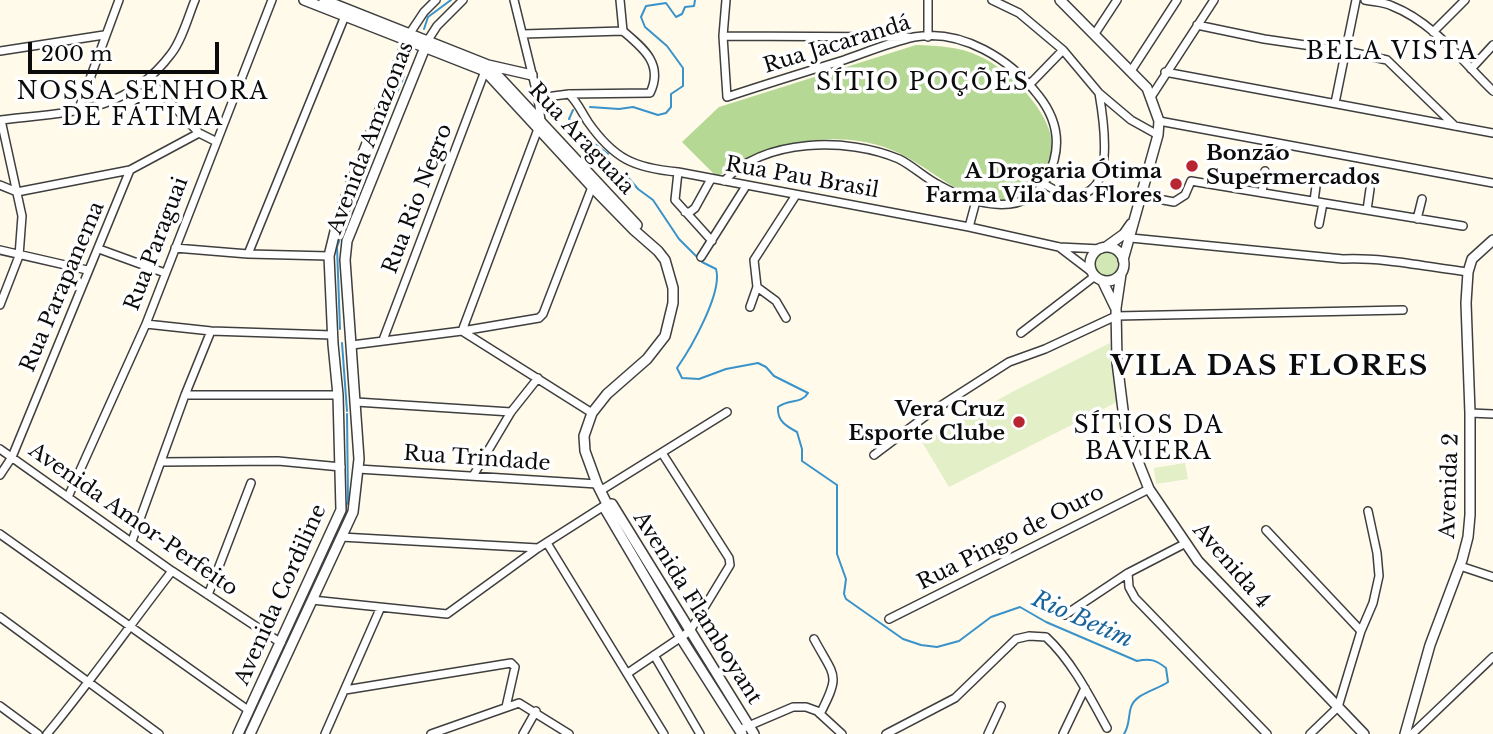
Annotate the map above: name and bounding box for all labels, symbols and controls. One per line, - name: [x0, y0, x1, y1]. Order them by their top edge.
- street label: Rua Jacarandá: [760, 11, 914, 79]
- scale bar: [32, 28, 222, 72]
- street label: Avenida Amazonas: [323, 38, 419, 238]
- district label: BELA VISTA: [1307, 39, 1477, 67]
- text: 200 m: [41, 41, 112, 67]
- district label: SÍTIO POÇÕES: [818, 70, 1028, 98]
- street label: Rua Araguaia: [523, 78, 639, 200]
- district label: NOSSA SENHORA DE FÁTIMA: [18, 79, 268, 133]
- street label: Rua Rio Negro: [378, 121, 458, 277]
- place label: Bonzão Supermercados: [1206, 141, 1380, 191]
- street label: Rua Pau Brasil: [723, 152, 881, 204]
- marker: Bonzão Supermercados: [1184, 158, 1200, 174]
- place label: A Drogaria Ótima Farma Vila das Flores: [925, 159, 1162, 209]
- street label: Rua Paraguai: [120, 174, 194, 314]
- marker: A Drogaria Ótima Farma Vila das Flores: [1168, 176, 1184, 192]
- street label: Rua Parapanema: [16, 198, 110, 376]
- district label: VILA DAS FLORES: [1113, 350, 1427, 384]
- place label: Vera Cruz Esporte Clube: [848, 397, 1005, 447]
- district label: SÍTIOS DA BAVIERA: [1075, 413, 1223, 467]
- marker: Vera Cruz Esporte Clube: [1011, 414, 1027, 430]
- street label: Avenida 2: [1436, 433, 1464, 539]
- street label: Avenida Amor-Perfeito: [24, 438, 242, 602]
- street label: Rua Trindade: [403, 441, 551, 477]
- street label: Rua Pingo de Ouro: [913, 480, 1109, 596]
- street label: Avenida Cordiline: [230, 501, 332, 689]
- street label: Avenida Flamboyant: [627, 507, 767, 709]
- street label: Avenida 4: [1187, 518, 1275, 614]
- water label: Rio Betim: [1027, 586, 1137, 654]

